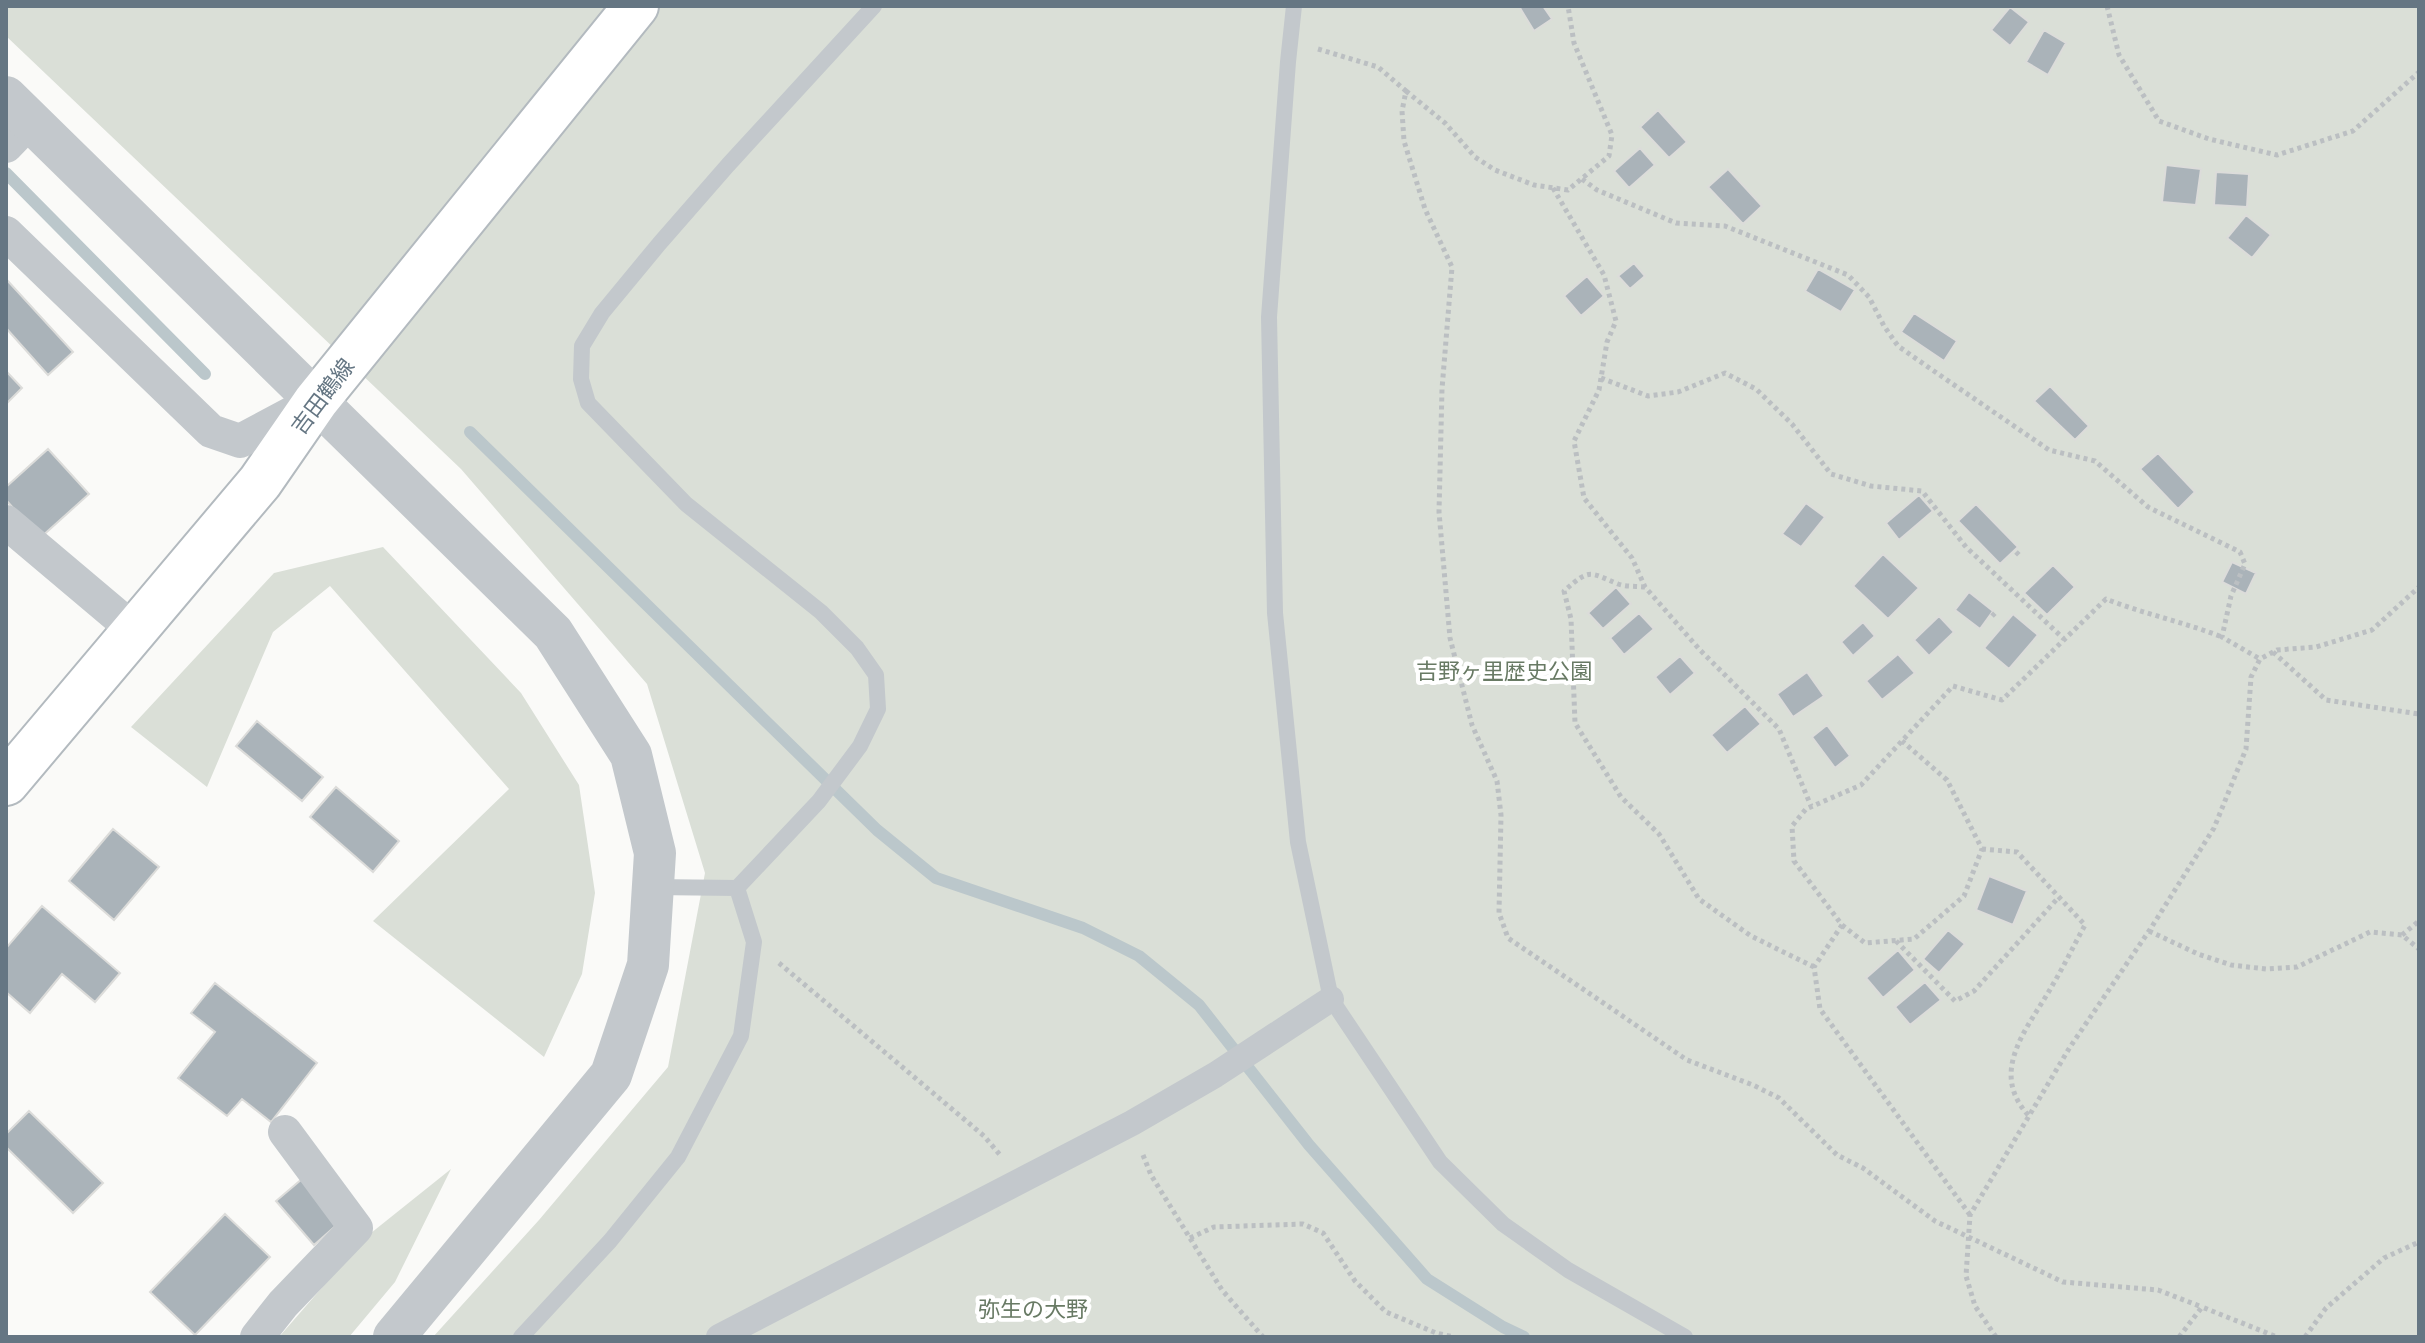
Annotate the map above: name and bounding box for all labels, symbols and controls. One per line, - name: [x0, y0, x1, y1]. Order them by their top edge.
- street label: 吉田鶴線: [284, 352, 360, 440]
- park label: 吉野ヶ里歴史公園: [1416, 656, 1592, 685]
- park label: 弥生の大野: [978, 1294, 1088, 1323]

